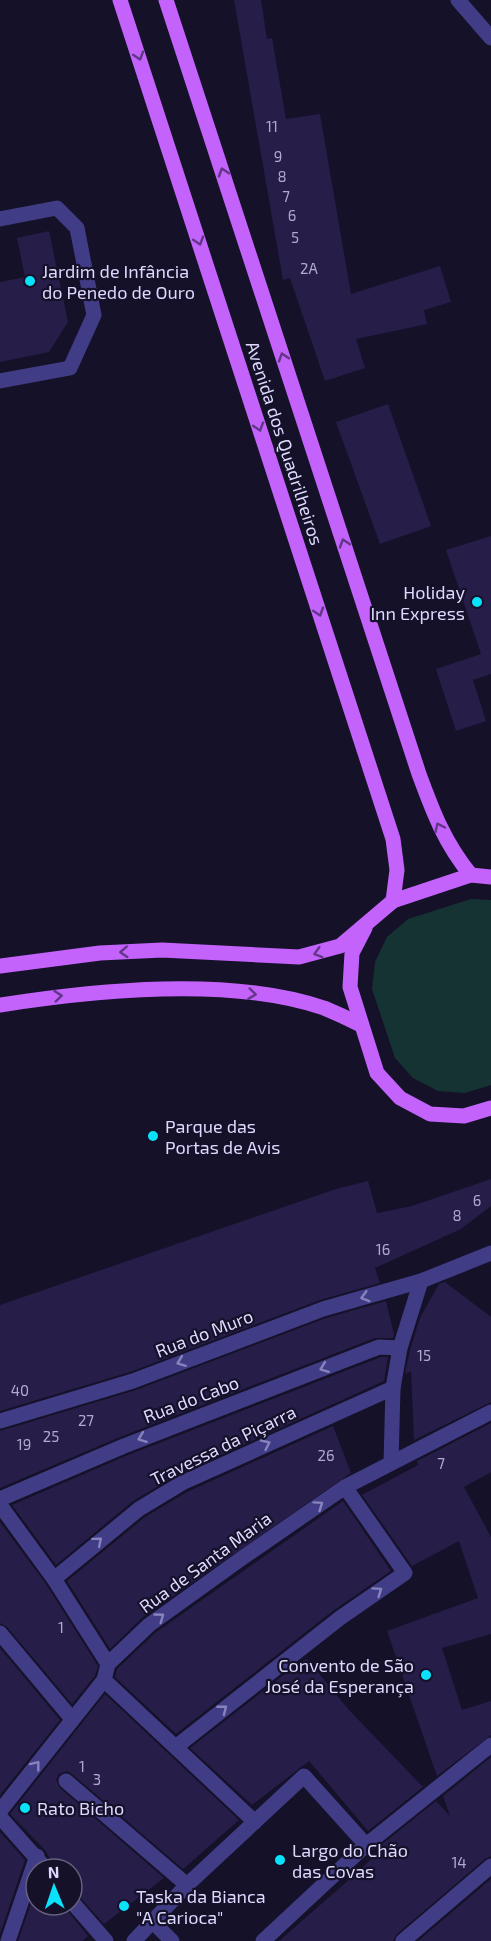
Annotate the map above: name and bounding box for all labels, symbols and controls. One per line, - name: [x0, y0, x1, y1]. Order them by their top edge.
- one-way arrow: [131, 50, 144, 61]
- house number: 11: [266, 117, 278, 135]
- house number: 9: [274, 147, 282, 165]
- one-way arrow: [217, 167, 230, 178]
- house number: 8: [277, 167, 287, 185]
- house number: 7: [282, 187, 290, 205]
- house number: 6: [288, 206, 296, 224]
- house number: 5: [291, 228, 299, 246]
- one-way arrow: [192, 235, 204, 246]
- house number: 2A: [300, 259, 319, 277]
- place label: Jardim de Infância do Penedo de Ouro: [42, 260, 195, 303]
- marker: Jardim de Infância do Penedo de Ouro: [23, 274, 37, 288]
- street label: Avenida dos Quadrilheiros: [242, 338, 328, 548]
- one-way arrow: [278, 352, 291, 363]
- one-way arrow: [252, 421, 264, 431]
- one-way arrow: [339, 538, 351, 549]
- place label: Holiday Inn Express: [370, 581, 465, 624]
- marker: Holiday Inn Express: [470, 595, 484, 609]
- one-way arrow: [312, 606, 325, 617]
- one-way arrow: [434, 823, 446, 834]
- one-way arrow: [313, 945, 323, 958]
- one-way arrow: [120, 946, 129, 959]
- one-way arrow: [248, 988, 257, 1000]
- one-way arrow: [53, 990, 62, 1003]
- place label: Parque das Portas de Avis: [165, 1115, 280, 1158]
- marker: Parque das Portas de Avis: [146, 1129, 160, 1143]
- house number: 6: [473, 1191, 481, 1209]
- house number: 8: [452, 1206, 462, 1224]
- house number: 16: [376, 1240, 390, 1258]
- one-way arrow: [360, 1290, 371, 1302]
- street label: Rua do Muro: [152, 1304, 256, 1362]
- house number: 15: [417, 1346, 431, 1364]
- one-way arrow: [177, 1355, 187, 1368]
- one-way arrow: [319, 1361, 330, 1373]
- street label: Rua do Cabo: [140, 1371, 242, 1427]
- house number: 40: [11, 1381, 29, 1399]
- street label: Travessa da Piçarra: [147, 1400, 300, 1491]
- house number: 27: [78, 1411, 94, 1429]
- house number: 25: [43, 1427, 59, 1445]
- one-way arrow: [137, 1431, 148, 1444]
- house number: 19: [17, 1435, 31, 1453]
- one-way arrow: [260, 1440, 271, 1452]
- house number: 26: [317, 1446, 335, 1464]
- house number: 7: [437, 1454, 445, 1472]
- one-way arrow: [312, 1501, 323, 1512]
- street label: Rua de Santa Maria: [135, 1507, 275, 1617]
- one-way arrow: [91, 1537, 102, 1548]
- one-way arrow: [372, 1587, 382, 1599]
- one-way arrow: [153, 1614, 164, 1625]
- house number: 1: [58, 1618, 64, 1636]
- place label: Convento de São José da Esperança: [265, 1654, 414, 1698]
- marker: Convento de São José da Esperança: [419, 1668, 433, 1682]
- one-way arrow: [216, 1706, 227, 1717]
- house number: 1: [79, 1757, 85, 1775]
- one-way arrow: [29, 1760, 40, 1771]
- house number: 3: [93, 1770, 101, 1788]
- place label: Rato Bicho: [37, 1797, 124, 1819]
- marker: Rato Bicho: [18, 1801, 32, 1815]
- place label: Largo do Chão das Covas: [292, 1839, 408, 1882]
- marker: Largo do Chão das Covas: [273, 1853, 287, 1867]
- house number: 14: [451, 1853, 467, 1871]
- north arrow: [24, 1857, 84, 1917]
- text: N: [47, 1862, 60, 1881]
- place label: Taska da Bianca "A Carioca": [136, 1885, 266, 1928]
- marker: Taska da Bianca "A Carioca": [117, 1899, 131, 1913]

